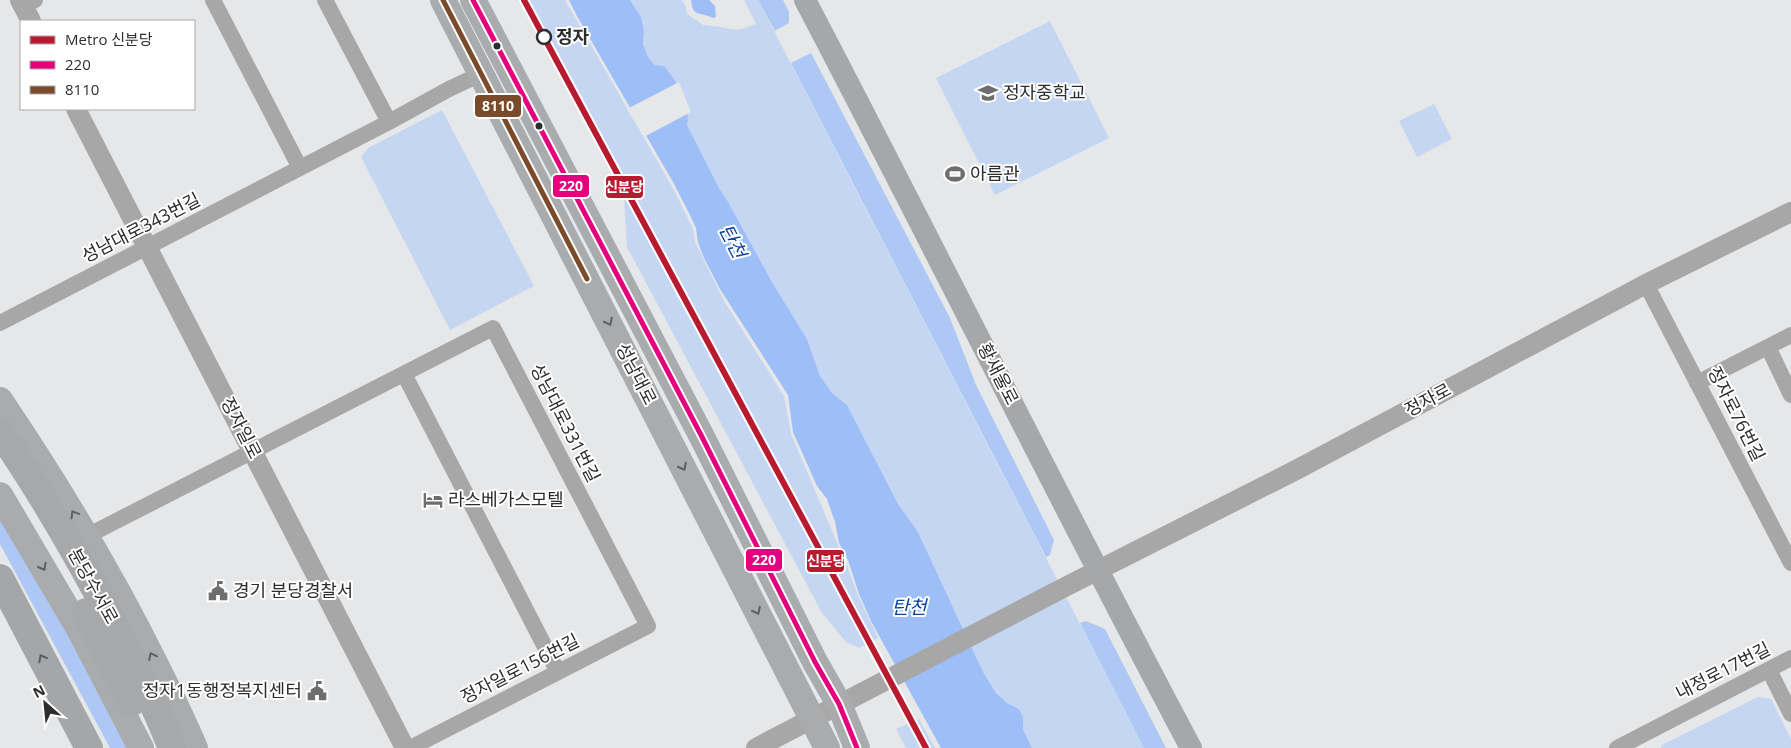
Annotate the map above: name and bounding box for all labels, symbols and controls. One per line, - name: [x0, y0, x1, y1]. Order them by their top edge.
- legend: [20, 20, 195, 110]
- place label: 정자: [556, 24, 590, 48]
- text: Metro 신분당: [65, 29, 153, 49]
- marker: 정자: [536, 29, 552, 45]
- unlabelled marker: [492, 41, 502, 51]
- text: 220: [65, 54, 91, 74]
- text: 8110: [65, 79, 99, 99]
- place label: 정자중학교: [1003, 80, 1086, 104]
- school or university icon: 정자중학교: [977, 82, 999, 104]
- line badge: 8110: [474, 94, 522, 118]
- text: 8110: [482, 96, 514, 115]
- unlabelled marker: [534, 121, 544, 131]
- place label: 아름관: [970, 161, 1020, 185]
- sports icon: 아름관: [944, 163, 966, 185]
- line badge: 220: [552, 174, 590, 198]
- line badge: 신분당: [605, 175, 644, 199]
- text: 220: [559, 176, 583, 195]
- text: 신분당: [605, 177, 643, 196]
- street label: 성남대로343번길: [77, 187, 204, 267]
- water label: 탄천: [713, 220, 753, 264]
- one-way arrow: [603, 317, 613, 326]
- street label: 성남대로: [611, 339, 663, 409]
- street label: 황새울로: [973, 339, 1025, 409]
- street label: 성남대로331번길: [526, 359, 606, 486]
- street label: 정자로76번길: [1703, 362, 1771, 465]
- street label: 정자로: [1400, 377, 1455, 421]
- street label: 정자일로: [216, 393, 268, 463]
- one-way arrow: [677, 461, 687, 470]
- place label: 라스베가스모텔: [448, 487, 564, 511]
- hotel icon: 라스베가스모텔: [422, 489, 444, 511]
- one-way arrow: [70, 510, 80, 519]
- street label: 분당수서로: [63, 543, 124, 628]
- line badge: 220: [745, 548, 783, 572]
- line badge: 신분당: [806, 549, 845, 573]
- text: 220: [752, 550, 776, 569]
- text: 신분당: [807, 551, 845, 570]
- one-way arrow: [36, 562, 46, 571]
- place label: 경기 분당경찰서: [233, 578, 354, 602]
- public building icon: 경기 분당경찰서: [207, 580, 229, 602]
- water label: 탄천: [892, 594, 928, 620]
- one-way arrow: [751, 606, 761, 615]
- street label: 정자일로156번길: [456, 628, 583, 708]
- street label: 내정로17번길: [1671, 636, 1774, 704]
- one-way arrow: [148, 653, 158, 662]
- one-way arrow: [38, 655, 48, 664]
- north arrow: [20, 678, 70, 728]
- place label: 정자1동행정복지센터: [143, 678, 302, 702]
- text: N: [29, 680, 48, 702]
- public building icon: 정자1동행정복지센터: [306, 680, 328, 702]

